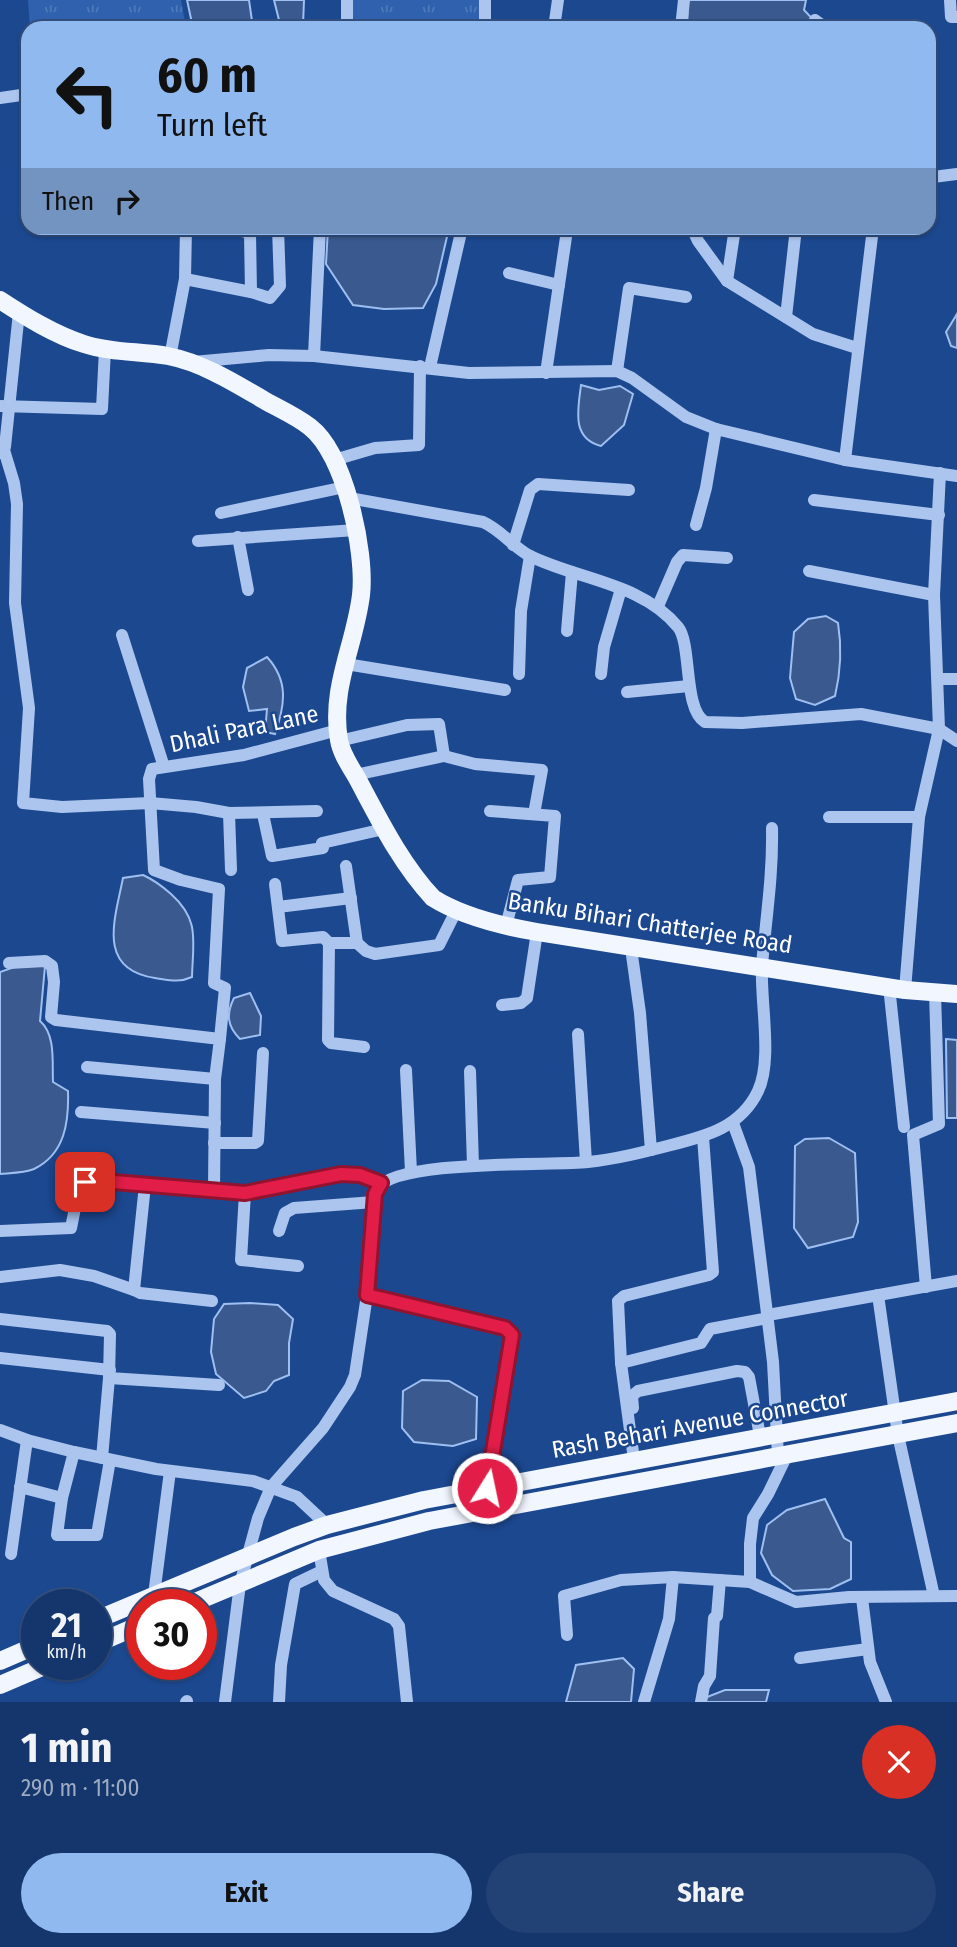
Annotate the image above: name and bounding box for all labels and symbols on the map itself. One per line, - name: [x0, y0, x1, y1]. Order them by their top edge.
- street label: Dhali Para Lane: [167, 700, 321, 758]
- street label: Banku Bihari Chatterjee Road: [506, 887, 794, 959]
- pin: [55, 1152, 115, 1212]
- street label: Rash Behari Avenue Connector: [550, 1384, 851, 1464]
- position arrow: [450, 1451, 524, 1525]
- speed limit sign: 30: [126, 1589, 217, 1680]

